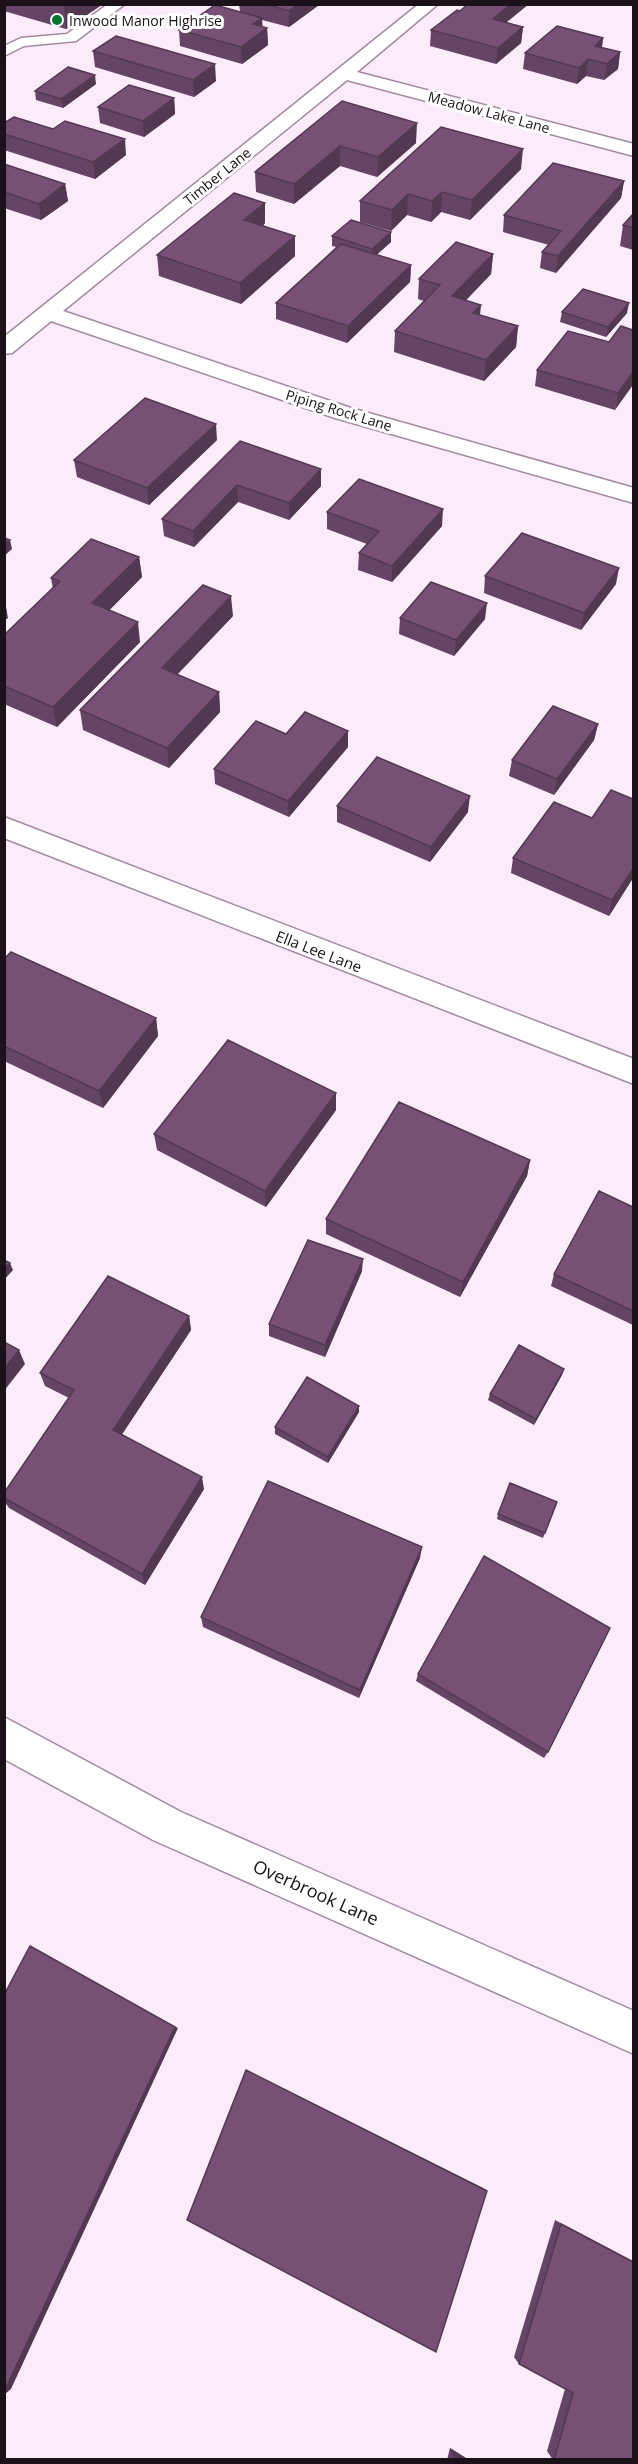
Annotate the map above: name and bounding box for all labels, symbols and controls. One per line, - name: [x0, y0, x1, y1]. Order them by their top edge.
- place label: Inwood Manor Highrise: [69, 11, 222, 30]
- marker: Inwood Manor Highrise: [50, 13, 64, 27]
- street label: Meadow Lake Lane: [426, 87, 552, 137]
- street label: Timber Lane: [179, 143, 255, 209]
- street label: Piping Rock Lane: [284, 385, 395, 435]
- street label: Ella Lee Lane: [273, 925, 365, 977]
- street label: Overbrook Lane: [249, 1854, 383, 1930]

